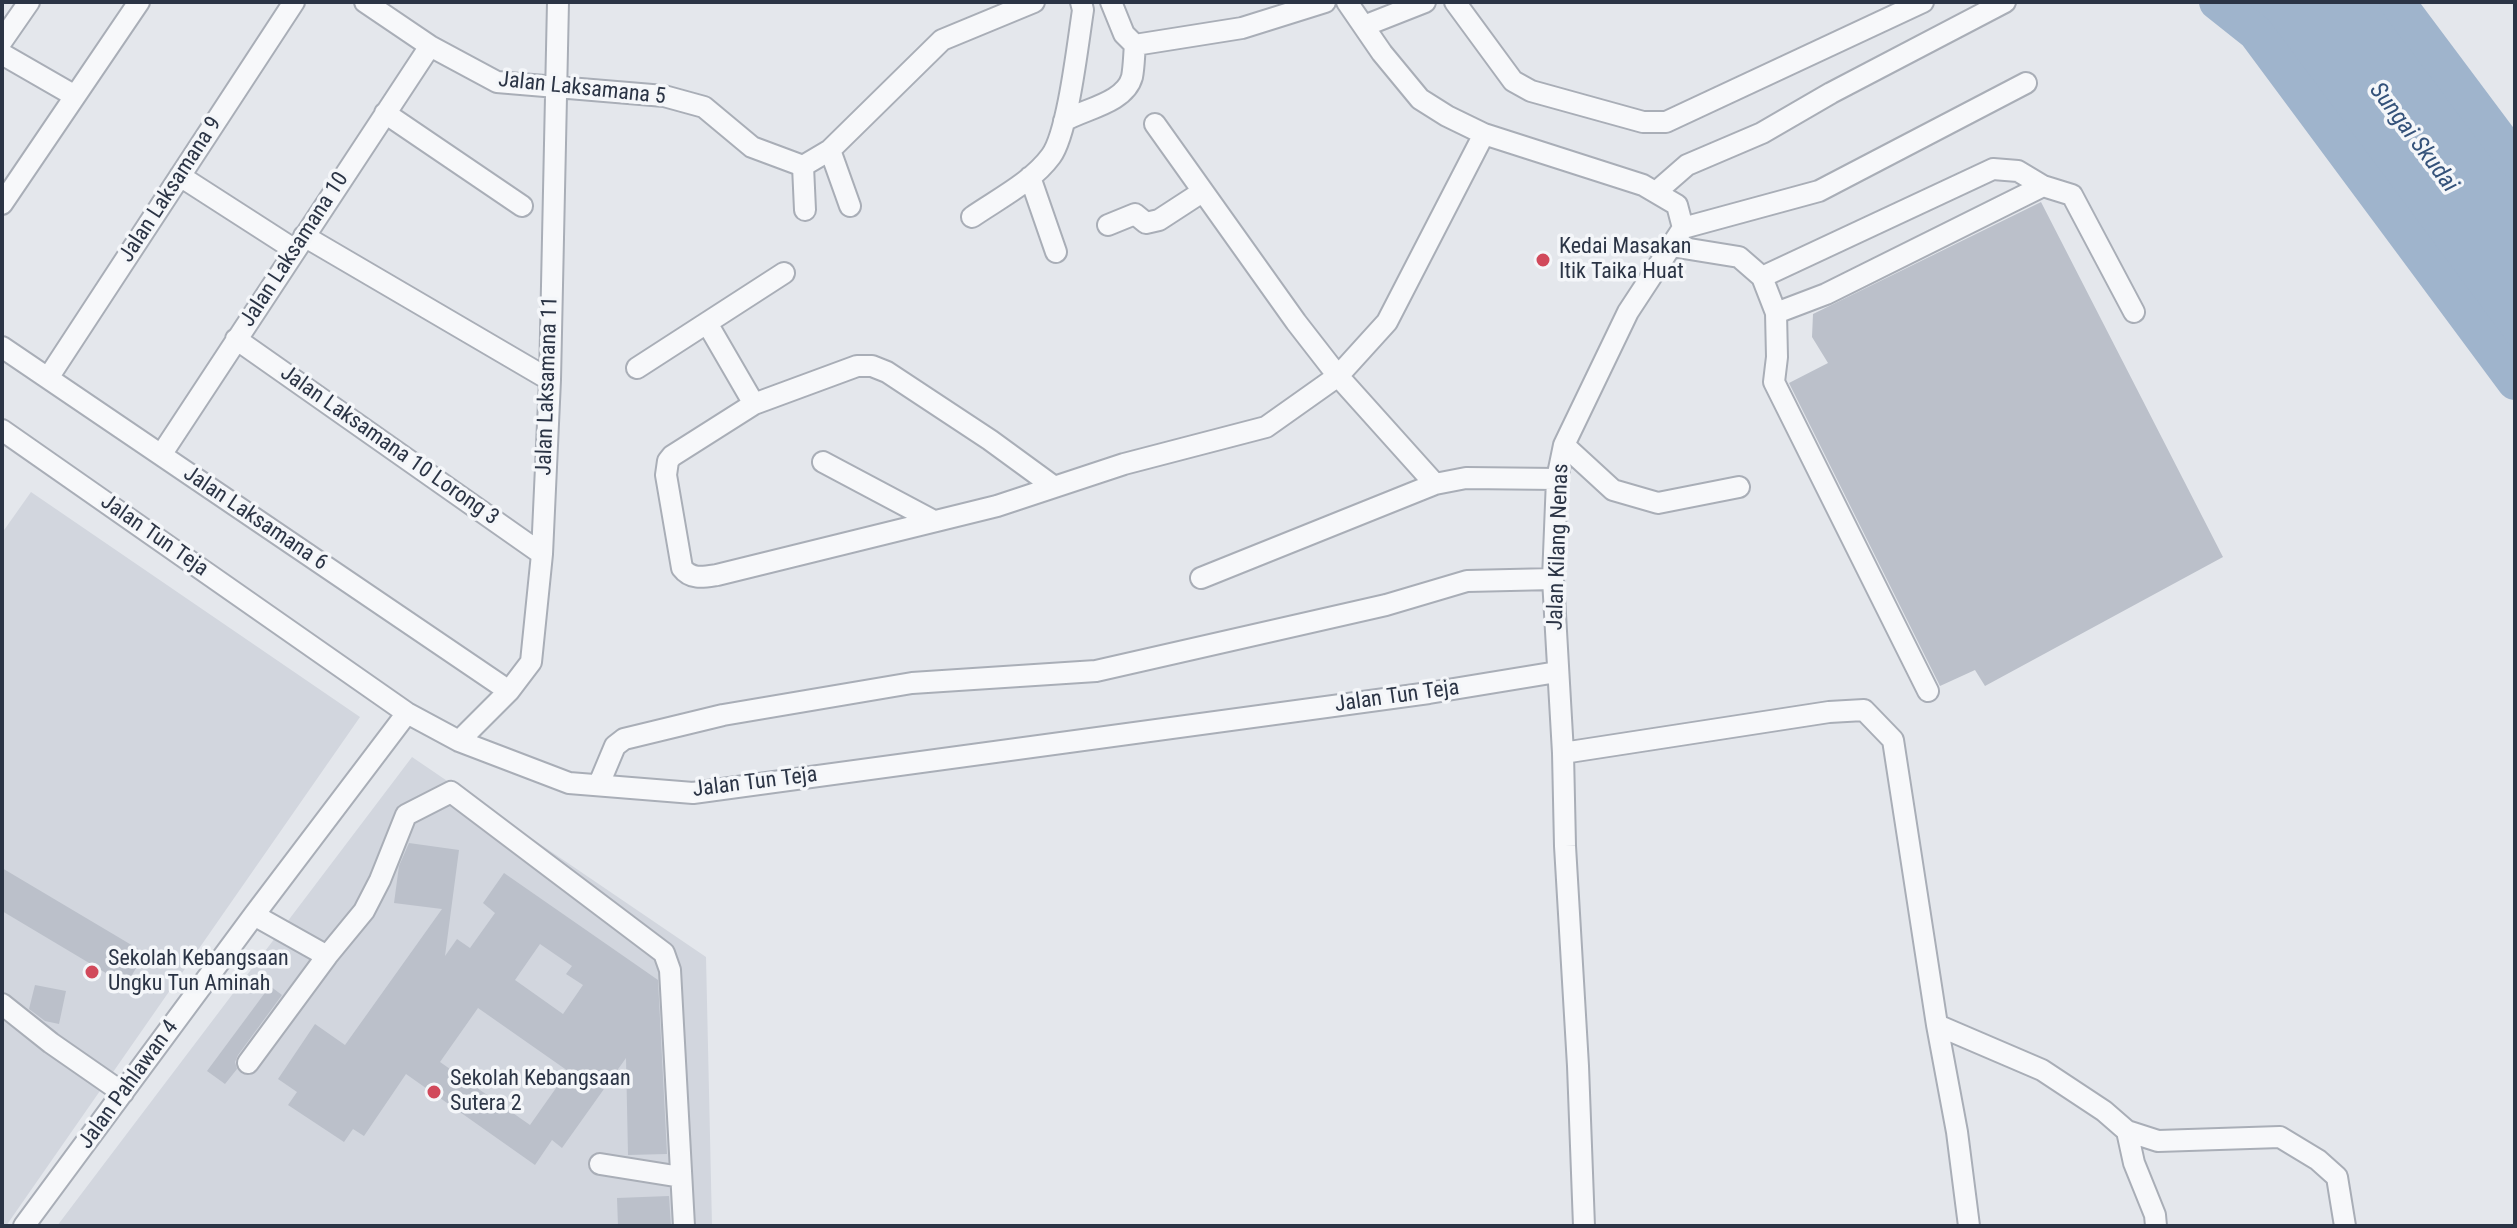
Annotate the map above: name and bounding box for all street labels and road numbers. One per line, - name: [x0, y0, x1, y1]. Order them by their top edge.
- street label: Jalan Laksamana 5: [497, 67, 667, 111]
- street label: Jalan Laksamana 9: [114, 112, 228, 268]
- street label: Jalan Laksamana 10: [235, 168, 355, 332]
- street label: Jalan Laksamana 11: [532, 296, 564, 476]
- street label: Jalan Laksamana 10 Lorong 3: [275, 360, 503, 532]
- street label: Jalan Laksamana 6: [178, 461, 332, 577]
- street label: Jalan Kilang Nenas: [1543, 463, 1575, 631]
- street label: Jalan Tun Teja: [95, 489, 213, 583]
- street label: Jalan Tun Teja: [1333, 675, 1461, 719]
- street label: Jalan Tun Teja: [691, 762, 819, 804]
- street label: Jalan Pahlawan 4: [73, 1015, 185, 1155]

